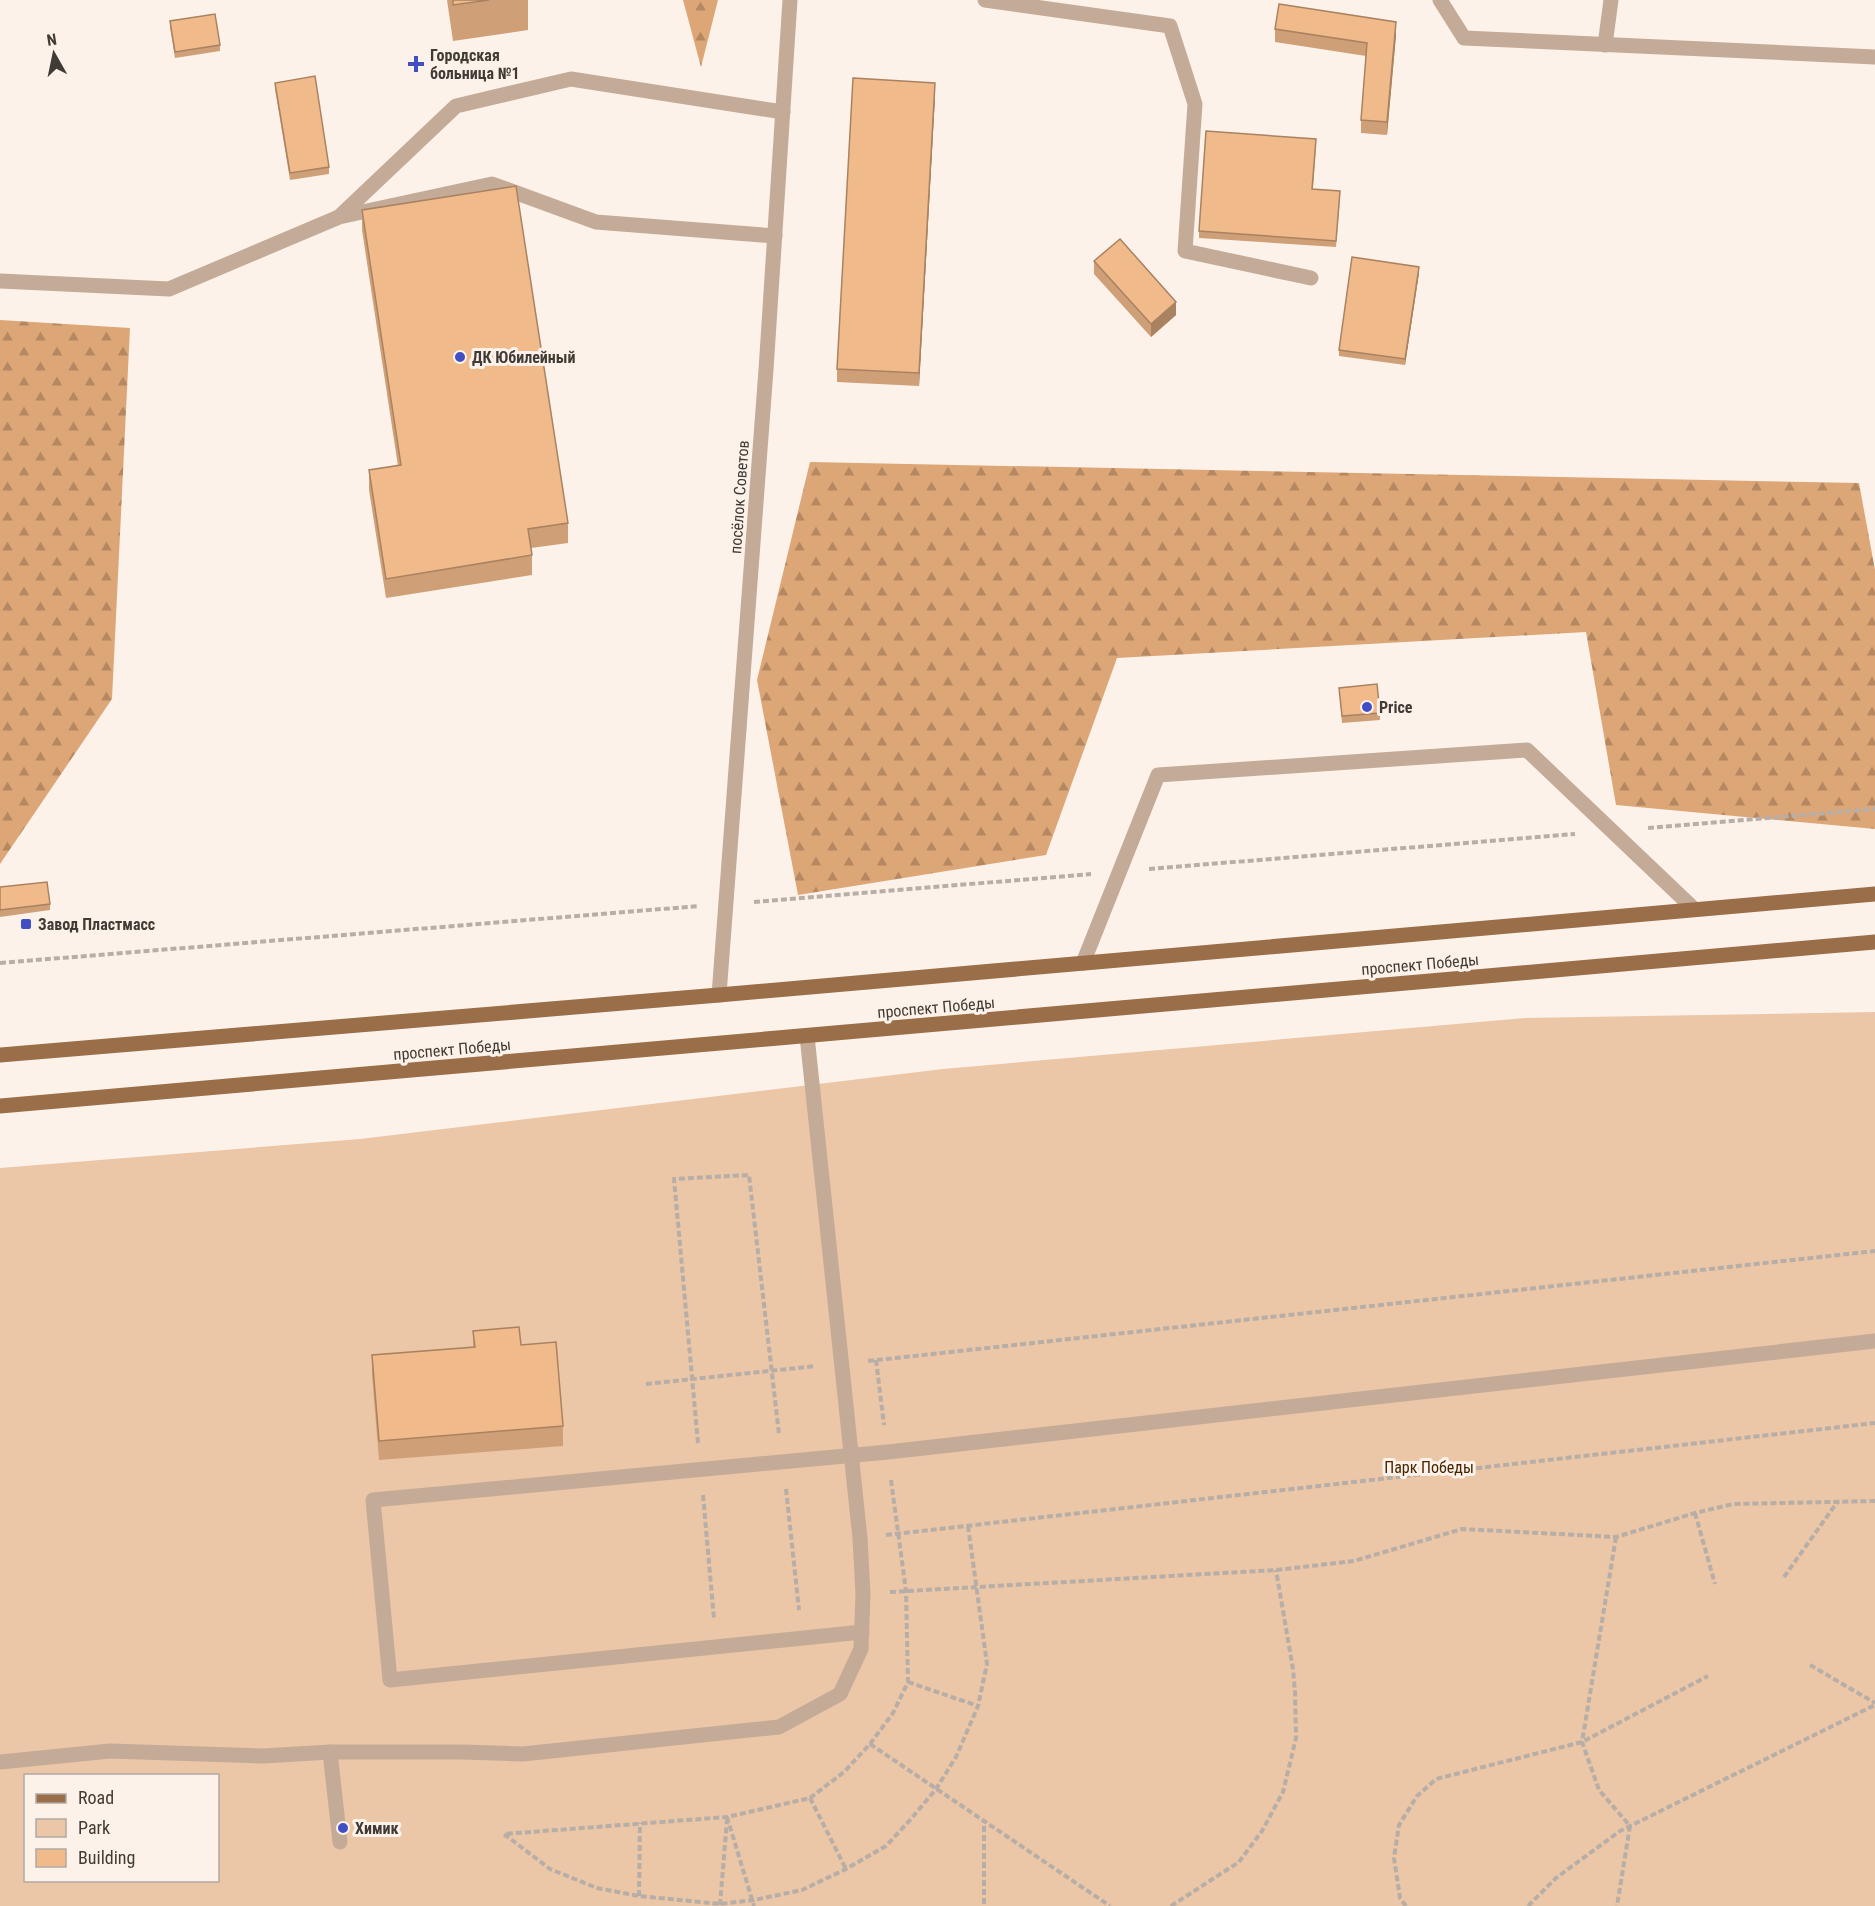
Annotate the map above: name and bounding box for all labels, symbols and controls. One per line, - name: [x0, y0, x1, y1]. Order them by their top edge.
- north arrow: [24, 24, 84, 84]
- text: N: [45, 30, 58, 50]
- place label: Городская больница №1: [430, 46, 520, 83]
- marker: Городская больница №1: [407, 55, 425, 73]
- place label: ДК Юбилейный: [472, 348, 576, 367]
- marker: ДК Юбилейный: [453, 350, 467, 364]
- street label: посёлок Советов: [726, 440, 753, 554]
- place label: Price: [1379, 698, 1413, 717]
- marker: Price: [1360, 700, 1374, 714]
- place label: Завод Пластмасс: [38, 915, 155, 934]
- marker: Завод Пластмасс: [19, 917, 33, 931]
- street label: проспект Победы: [1360, 950, 1480, 979]
- street label: проспект Победы: [876, 993, 996, 1022]
- street label: проспект Победы: [392, 1035, 512, 1064]
- park label: Парк Победы: [1384, 1458, 1474, 1477]
- legend: [24, 1774, 219, 1882]
- text: Road: [78, 1787, 114, 1808]
- text: Park: [78, 1817, 110, 1838]
- place label: Химик: [355, 1819, 399, 1838]
- marker: Химик: [336, 1821, 350, 1835]
- text: Building: [78, 1847, 135, 1868]

